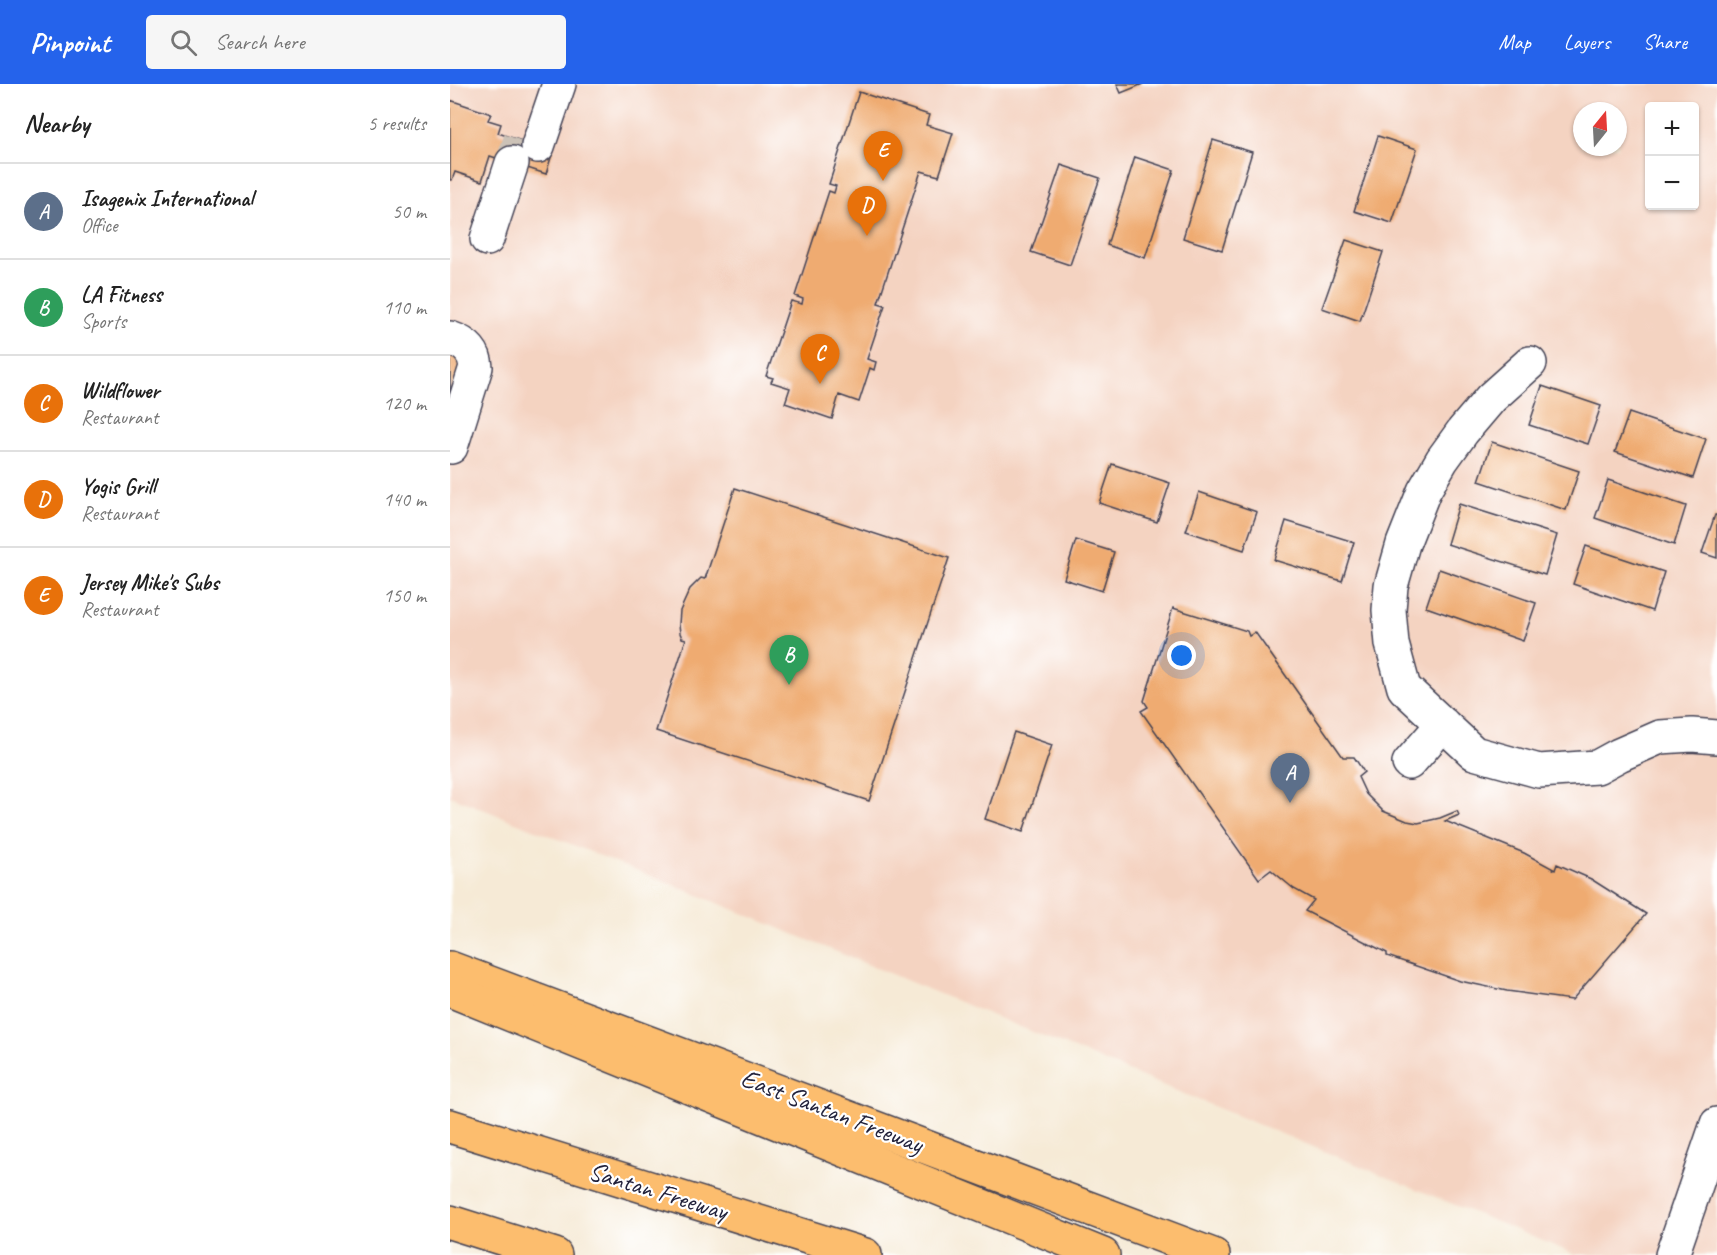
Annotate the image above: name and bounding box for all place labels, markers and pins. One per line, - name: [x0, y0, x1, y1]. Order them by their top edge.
- pin: E: [864, 132, 902, 181]
- pin: D: [848, 186, 886, 236]
- pin: C: [800, 334, 839, 384]
- pin: B: [770, 636, 808, 685]
- pin: A: [1270, 754, 1310, 803]

